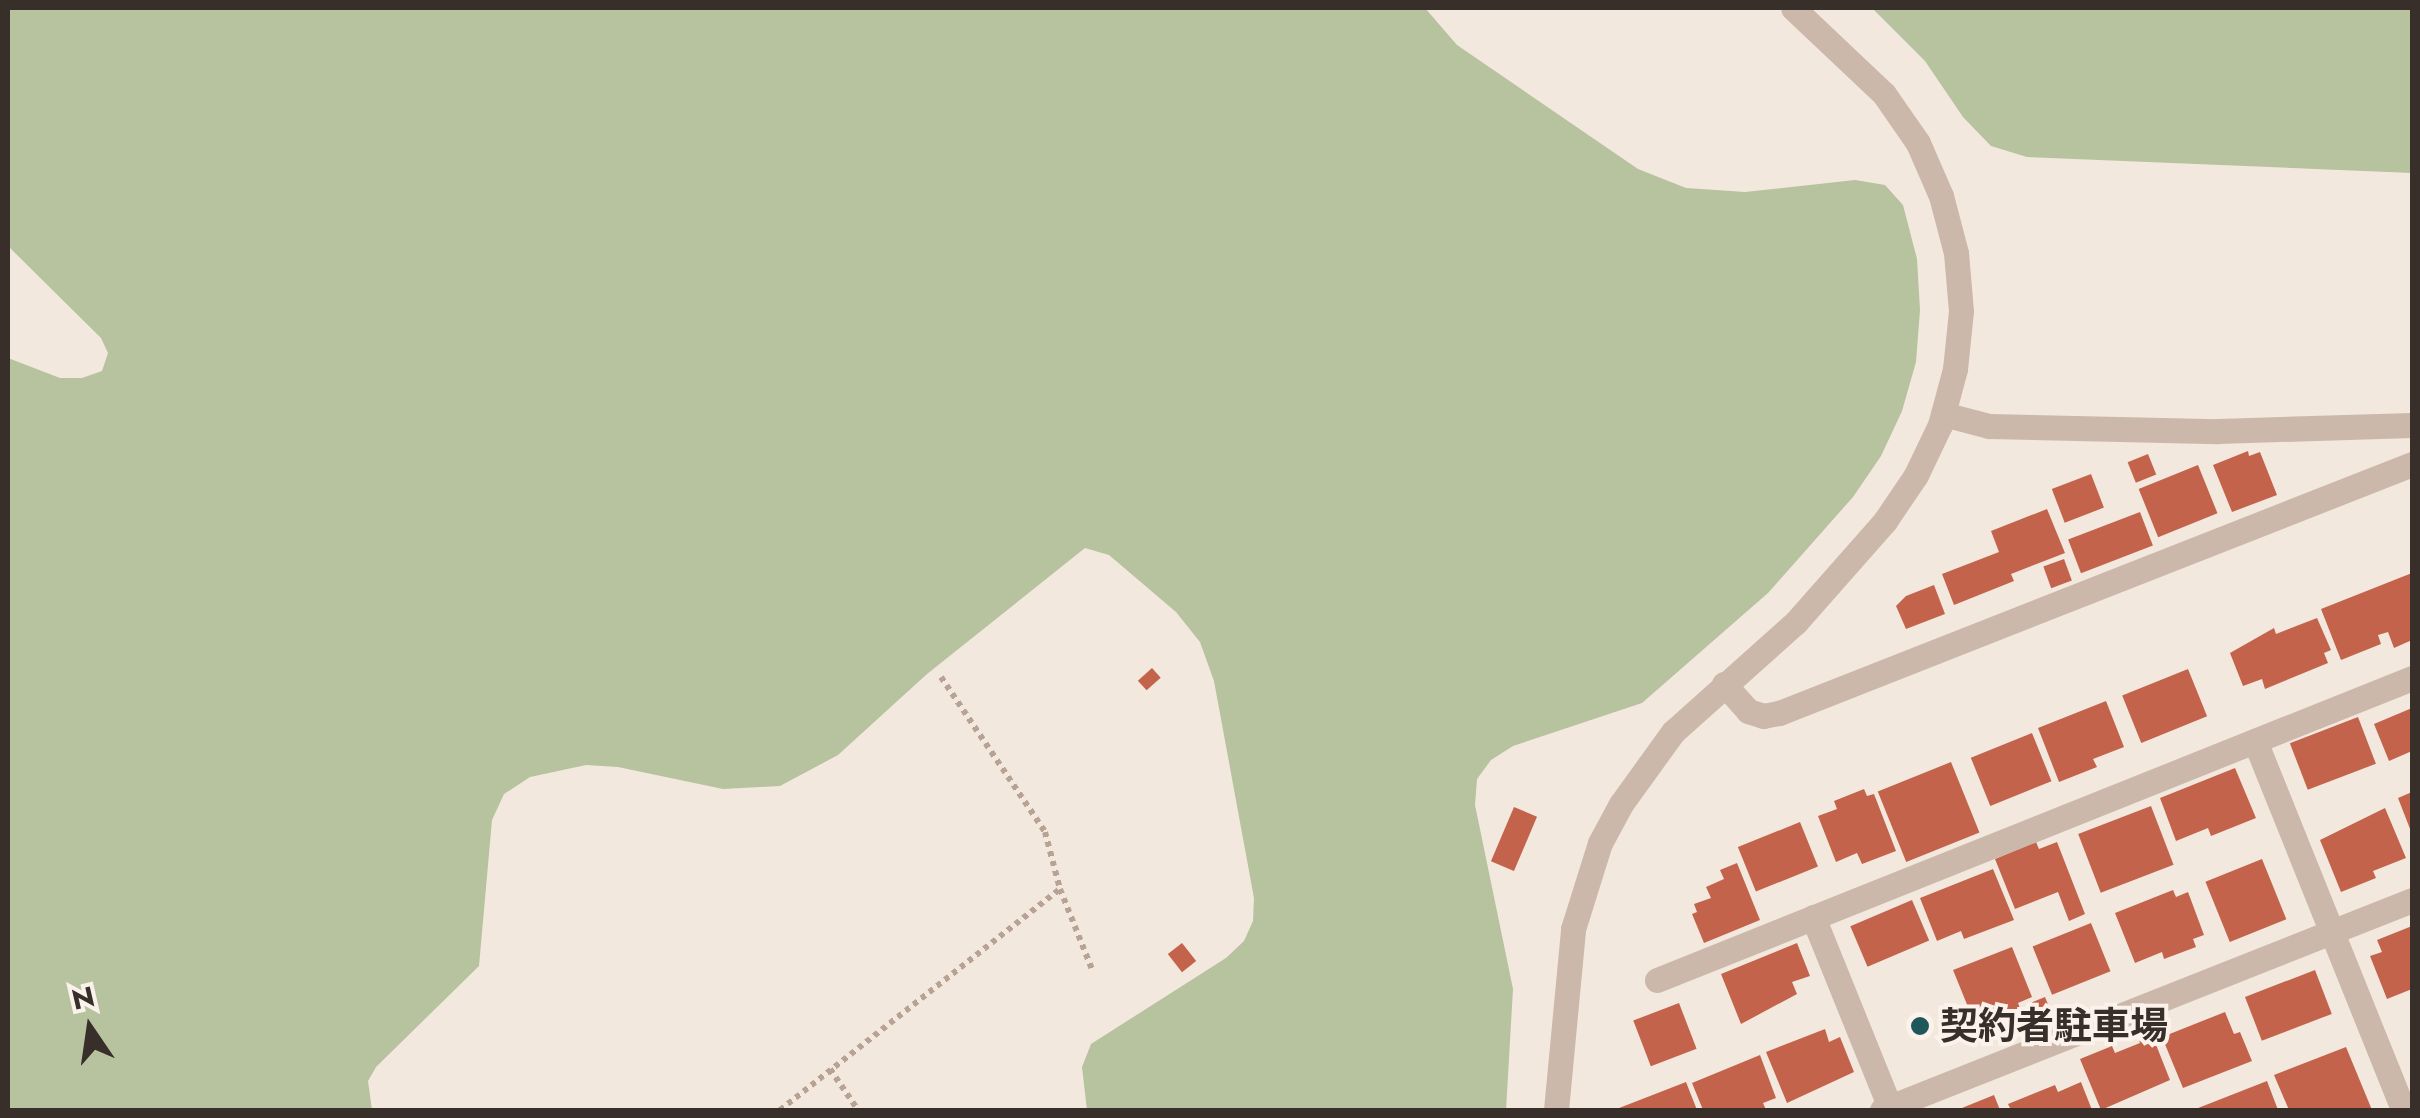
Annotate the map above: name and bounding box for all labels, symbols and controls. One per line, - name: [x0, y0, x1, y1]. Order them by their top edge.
- text: N: [68, 976, 99, 1021]
- north arrow: [40, 978, 140, 1078]
- place label: 契約者駐車場: [1940, 1003, 2168, 1049]
- marker: 契約者駐車場: [1909, 1015, 1931, 1037]

